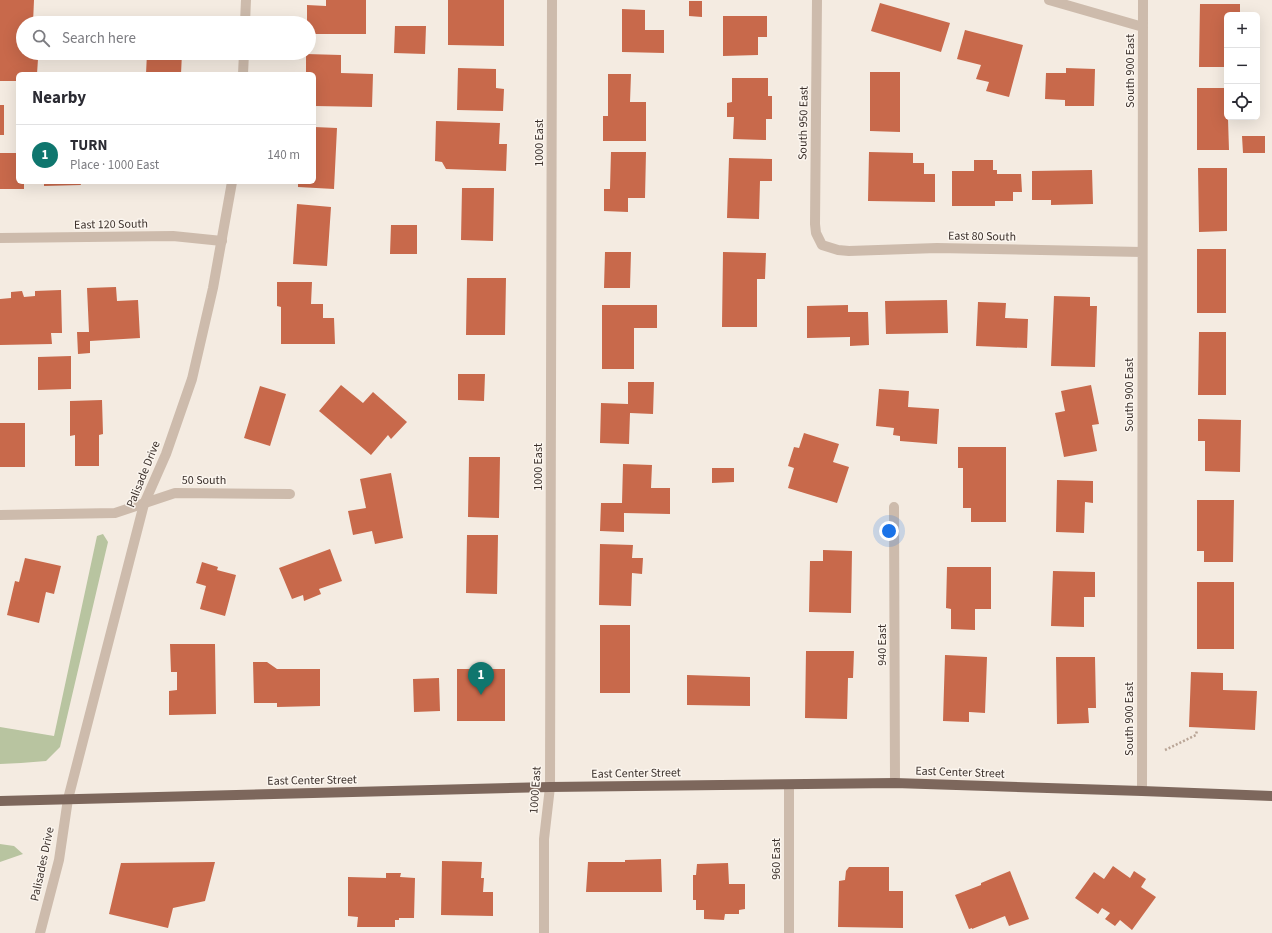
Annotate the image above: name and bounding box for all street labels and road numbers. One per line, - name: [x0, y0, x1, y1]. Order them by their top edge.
- street label: South 900 East: [1122, 34, 1139, 108]
- street label: South 950 East: [794, 86, 813, 160]
- street label: 1000 East: [531, 119, 548, 167]
- street label: East 120 South: [74, 215, 148, 234]
- street label: East 80 South: [948, 227, 1016, 246]
- street label: South 900 East: [1121, 358, 1138, 432]
- street label: Palisade Drive: [122, 438, 165, 510]
- street label: 1000 East: [530, 443, 547, 491]
- street label: 50 South: [182, 472, 226, 489]
- street label: 940 East: [874, 624, 891, 666]
- street label: South 900 East: [1121, 682, 1138, 756]
- street label: East Center Street: [915, 762, 1005, 783]
- street label: East Center Street: [591, 764, 681, 783]
- street label: 1000 East: [525, 766, 546, 814]
- street label: East Center Street: [267, 771, 357, 790]
- street label: Palisades Drive: [26, 825, 59, 903]
- street label: 960 East: [768, 838, 785, 880]

